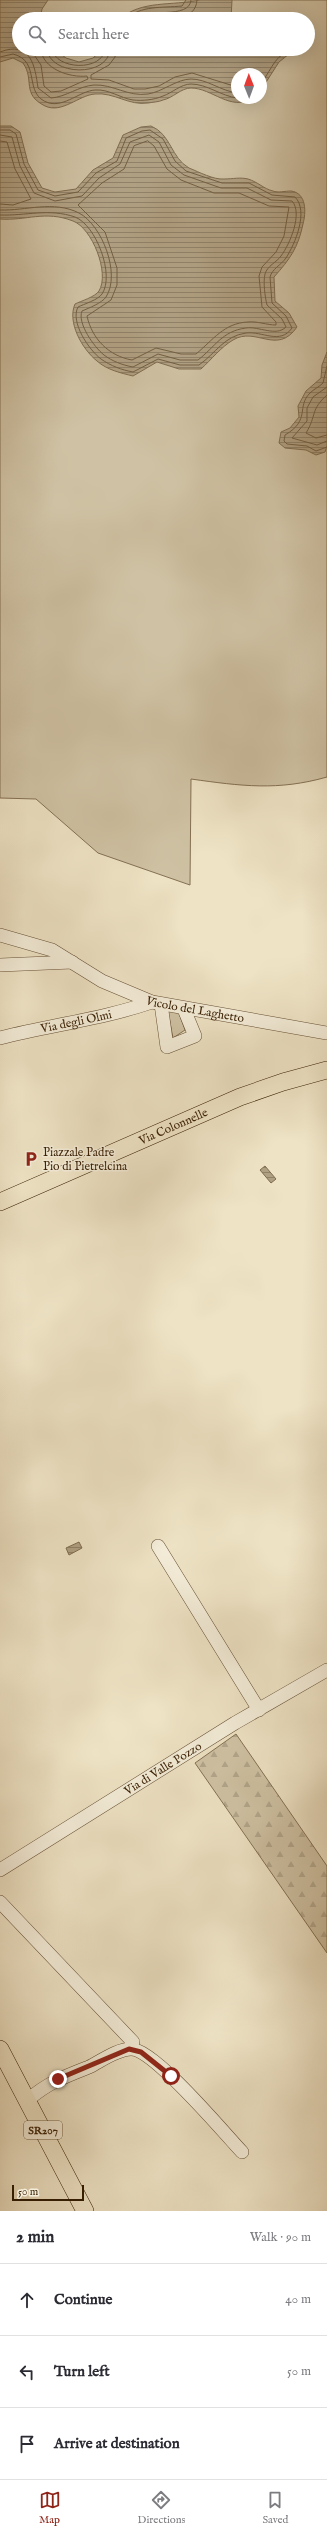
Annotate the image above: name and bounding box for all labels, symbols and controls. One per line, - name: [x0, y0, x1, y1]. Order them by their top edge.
- search box: [12, 12, 315, 56]
- icon: search: [26, 23, 48, 45]
- text: Search here: [58, 25, 129, 44]
- north arrow: [231, 68, 267, 104]
- street label: Vicolo del Laghetto: [142, 993, 246, 1026]
- street label: Via degli Olmi: [38, 1007, 113, 1037]
- street label: Via Colonnelle: [136, 1105, 211, 1149]
- place label: Piazzale Padre Pio di Pietrelcina: [43, 1145, 128, 1174]
- parking icon: Piazzale Padre Pio di Pietrelcina: [22, 1150, 40, 1168]
- street label: Via di Valle Pozzo: [121, 1738, 205, 1799]
- route start: [162, 2067, 180, 2085]
- route end: [49, 2070, 67, 2088]
- road number: SR207: [24, 2121, 62, 2139]
- scale bar: [12, 2183, 84, 2202]
- text: 50 m: [18, 2185, 38, 2199]
- text: 2 min: [16, 2227, 54, 2248]
- text: Walk · 90 m: [250, 2229, 311, 2246]
- icon: ahead: [16, 2289, 38, 2311]
- text: Continue: [54, 2290, 112, 2309]
- text: 40 m: [285, 2291, 311, 2308]
- icon: left: [16, 2361, 38, 2383]
- text: Turn left: [54, 2362, 110, 2381]
- text: 50 m: [287, 2363, 311, 2380]
- icon: arrive: [16, 2433, 38, 2455]
- text: Arrive at destination: [54, 2434, 180, 2453]
- tab: Map: [39, 2489, 61, 2527]
- tab: Directions: [138, 2489, 185, 2527]
- tab: Saved: [262, 2489, 288, 2527]

